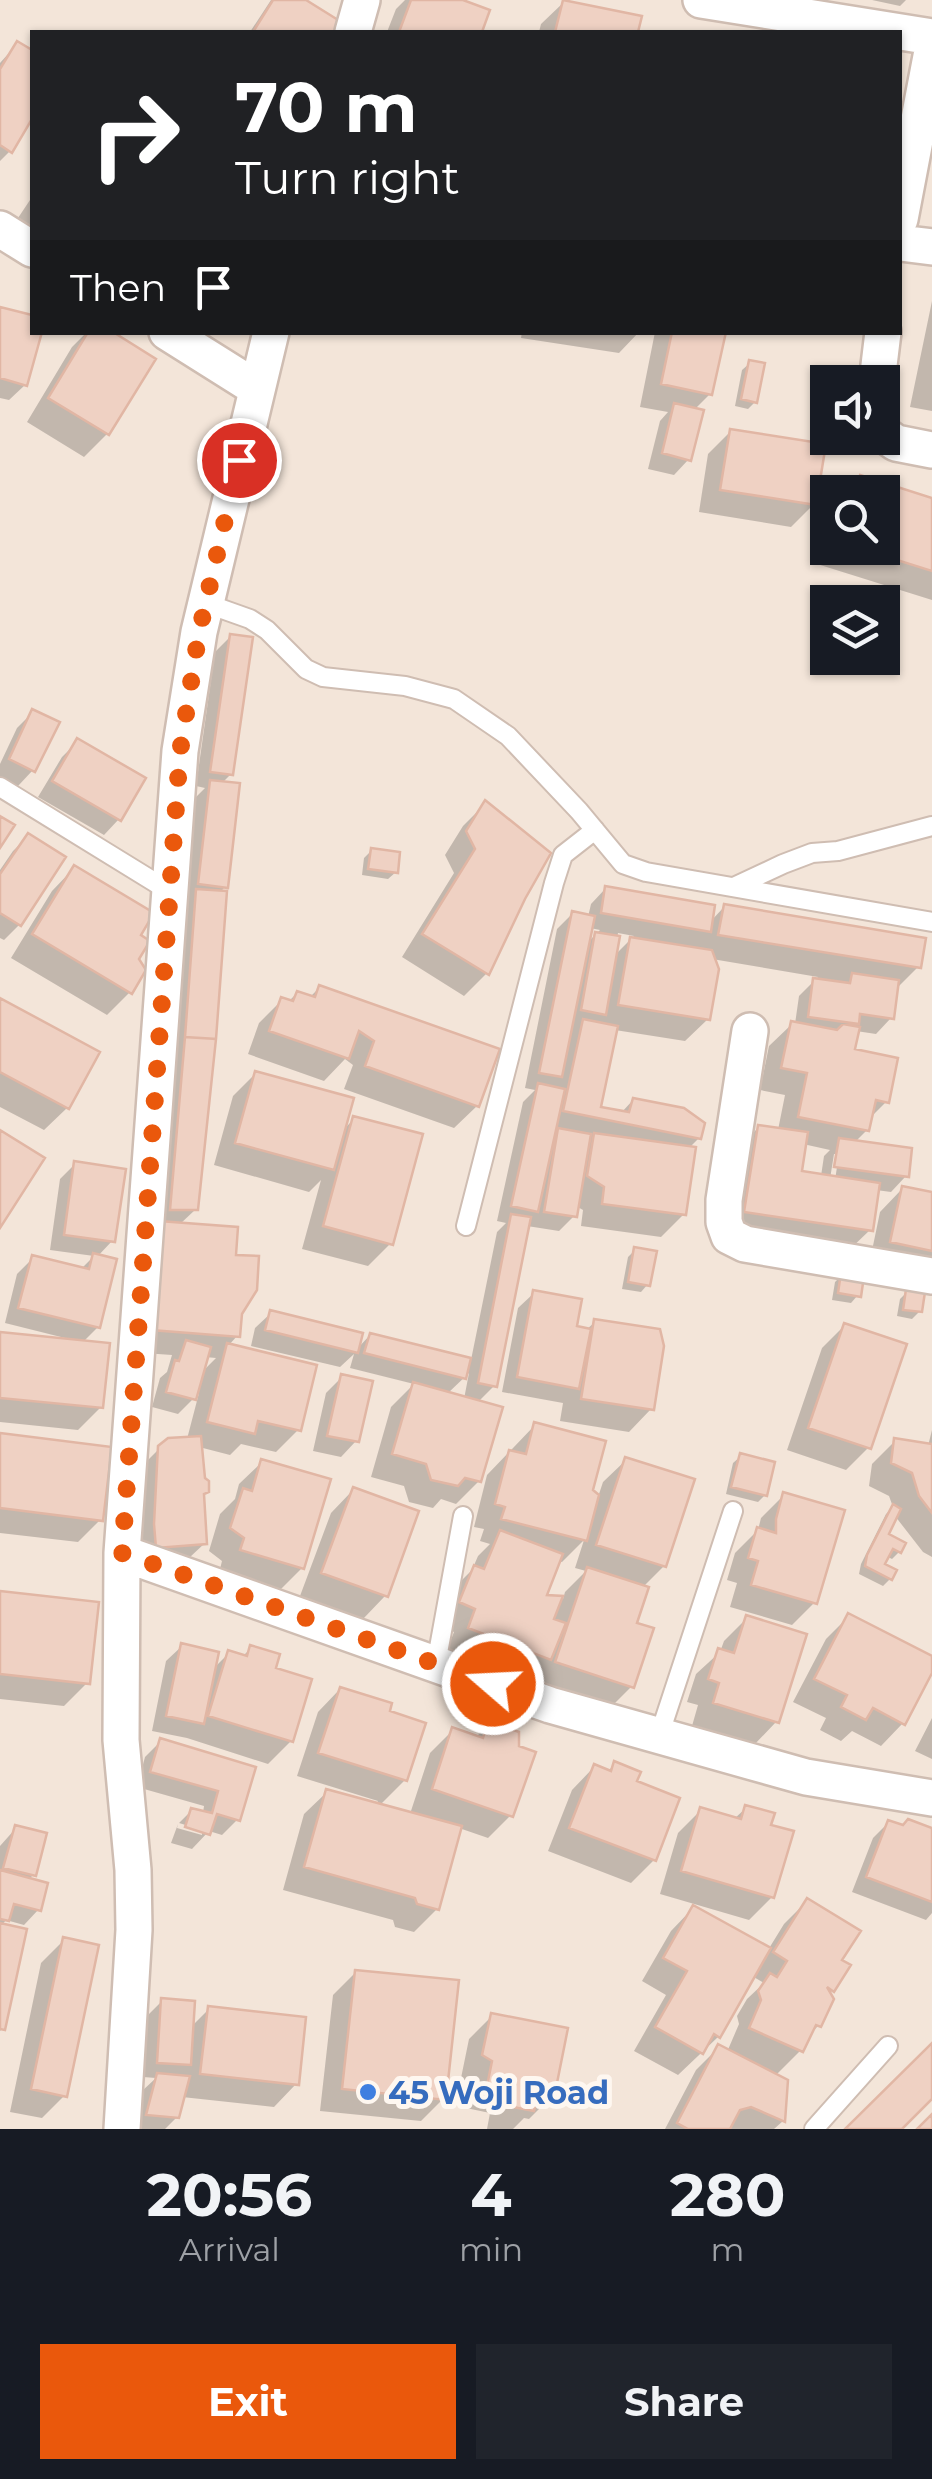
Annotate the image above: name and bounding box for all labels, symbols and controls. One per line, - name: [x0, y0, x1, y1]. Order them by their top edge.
- text: 70 m: [235, 64, 418, 150]
- icon: right: [70, 70, 200, 200]
- text: Turn right: [235, 150, 460, 205]
- icon: arrive: [186, 260, 241, 315]
- text: Then: [70, 264, 166, 311]
- map controls: [810, 365, 900, 675]
- button: sound: [810, 365, 900, 455]
- pin: [197, 418, 282, 503]
- icon: arrive: [212, 433, 267, 488]
- button: search: [810, 475, 900, 565]
- button: layers: [810, 585, 900, 675]
- position arrow: [441, 1632, 545, 1736]
- place label: 45 Woji Road: [388, 2073, 609, 2112]
- marker: 45 Woji Road: [357, 2081, 379, 2103]
- text: 20:56: [147, 2158, 312, 2231]
- text: 4: [470, 2158, 512, 2231]
- text: 280: [670, 2158, 785, 2231]
- text: Arrival: [179, 2230, 280, 2269]
- text: min: [459, 2230, 523, 2269]
- text: m: [711, 2230, 745, 2269]
- button: Exit: [40, 2344, 456, 2459]
- button: Share: [476, 2344, 892, 2459]

